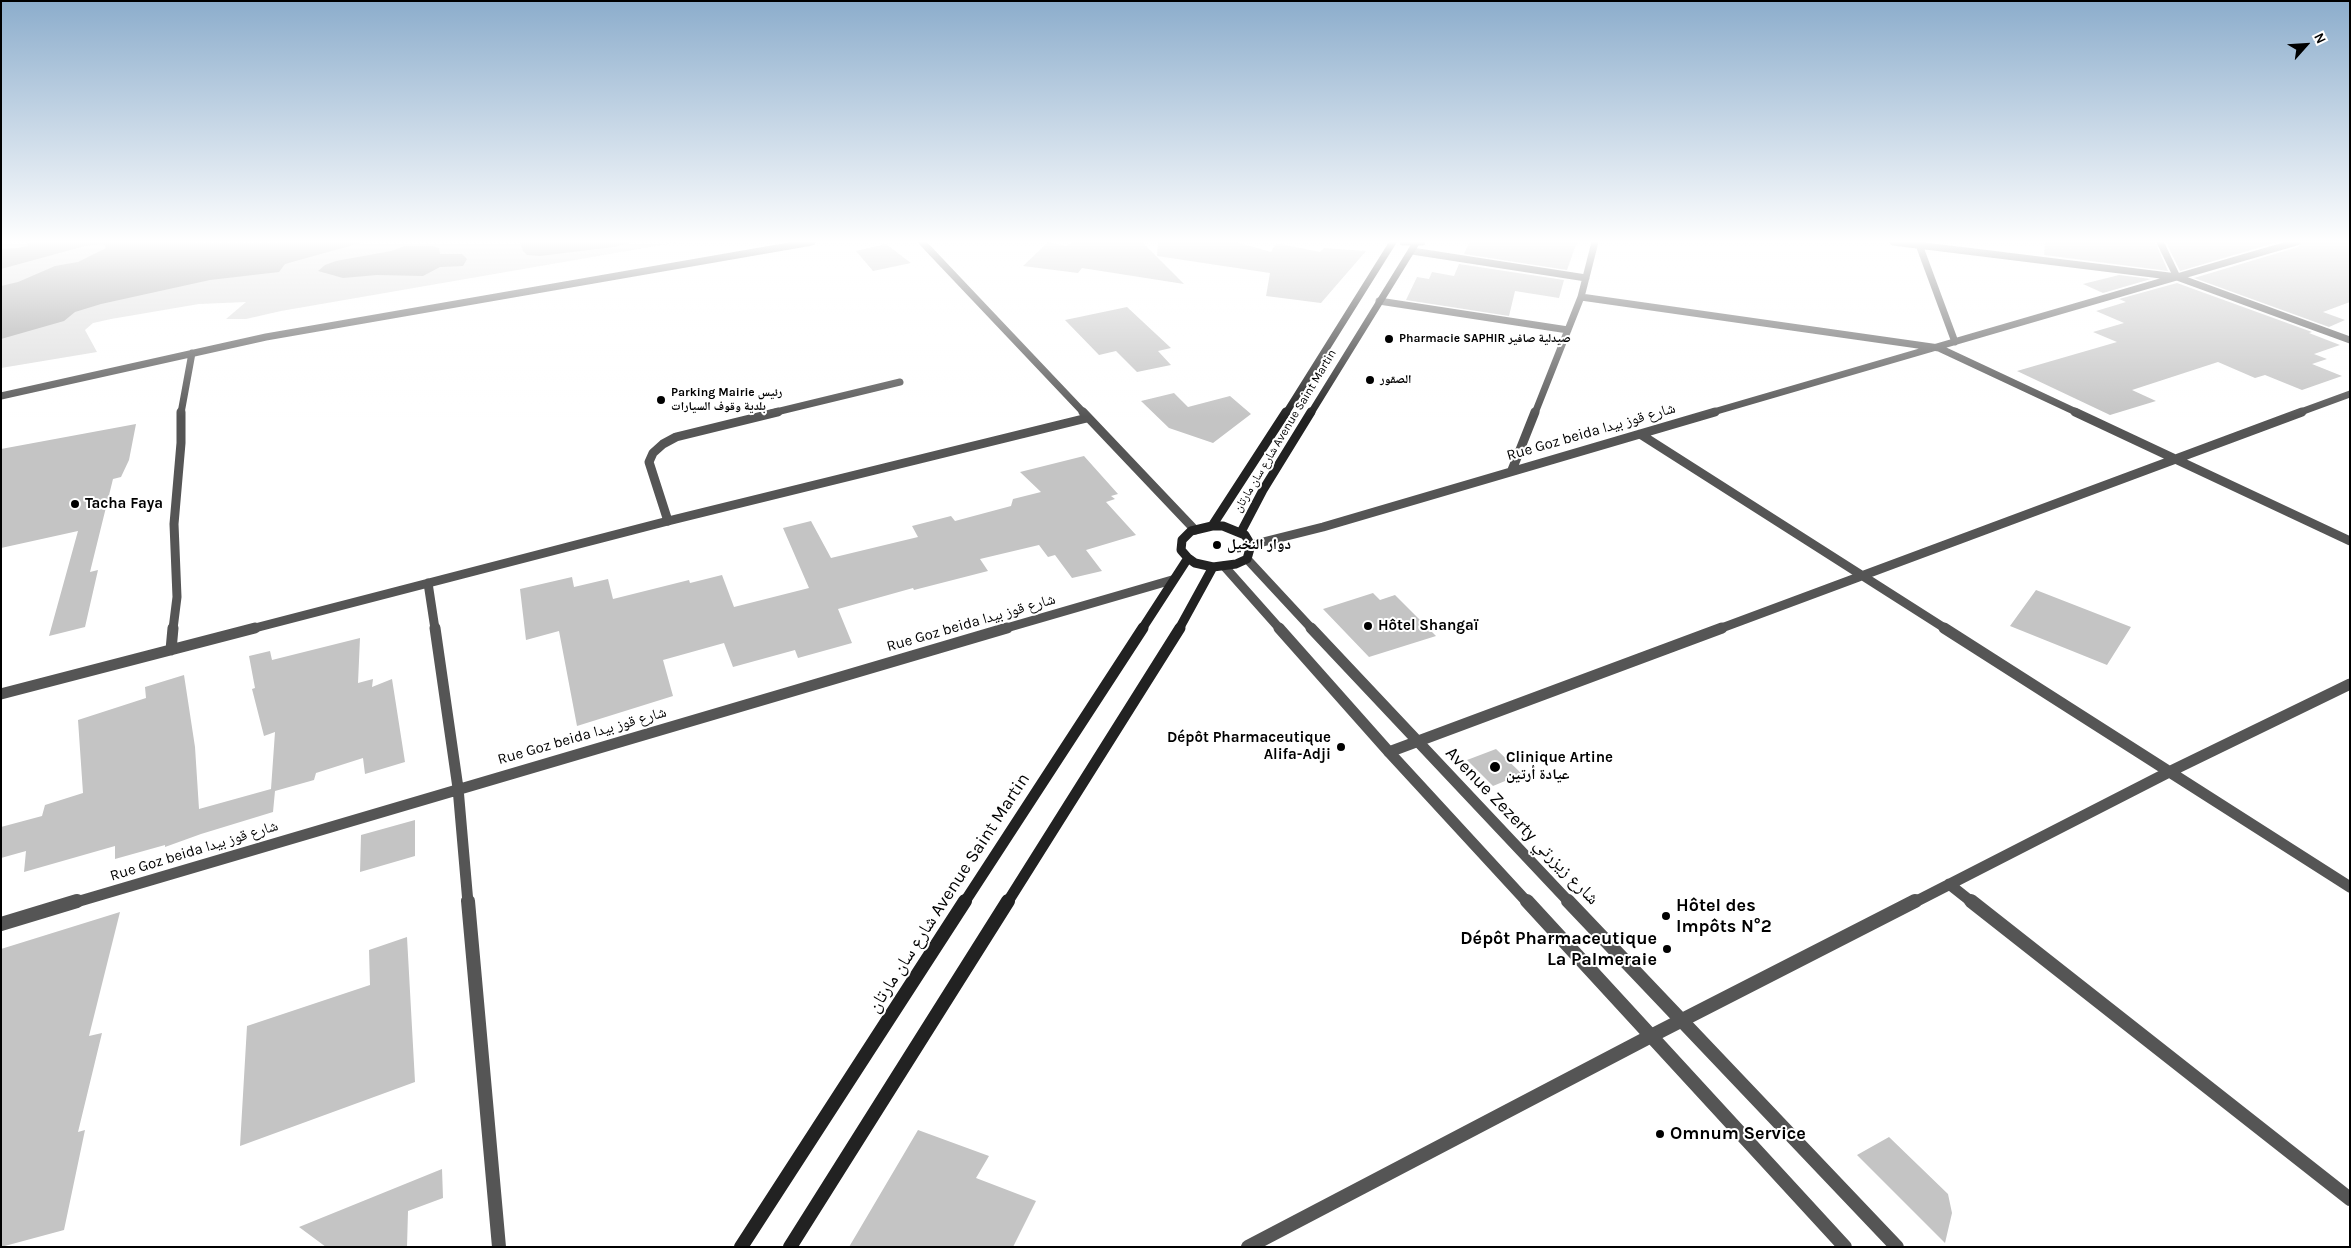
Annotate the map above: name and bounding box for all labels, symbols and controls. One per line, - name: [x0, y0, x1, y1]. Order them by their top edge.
- north arrow: [2281, 20, 2331, 70]
- text: N: [2310, 30, 2330, 46]
- place label: Pharmacie SAPHIR صيدلية صافير: [1399, 332, 1571, 346]
- marker: Pharmacie SAPHIR صيدلية صافير: [1383, 333, 1395, 345]
- street label: شارع سان مارتان Avenue Saint Martin: [1231, 347, 1339, 515]
- place label: الصقور: [1380, 373, 1411, 387]
- marker: الصقور: [1364, 374, 1376, 386]
- place label: Parking Mairie رئيس بلدية وقوف السيارات: [671, 386, 782, 414]
- marker: Parking Mairie رئيس بلدية وقوف السيارات: [655, 394, 667, 406]
- street label: Rue Goz beida شارع قوز بيدا: [1505, 399, 1677, 465]
- place label: Tacha Faya: [85, 495, 163, 513]
- marker: Tacha Faya: [69, 498, 81, 510]
- place label: دوار النخيل: [1227, 536, 1291, 554]
- marker: دوار النخيل: [1211, 539, 1223, 551]
- street label: Rue Goz beida شارع قوز بيدا: [885, 590, 1057, 656]
- place label: Hôtel Shangaï: [1378, 617, 1479, 635]
- marker: Hôtel Shangaï: [1362, 620, 1374, 632]
- street label: Rue Goz beida شارع قوز بيدا: [496, 703, 668, 769]
- place label: Dépôt Pharmaceutique Alifa-Adji: [1167, 729, 1331, 764]
- marker: Dépôt Pharmaceutique Alifa-Adji: [1335, 741, 1347, 753]
- street label: Avenue Zezerty شارع زيزرتي: [1441, 742, 1603, 910]
- place label: Clinique Artine عيادة أرتين: [1506, 749, 1613, 784]
- marker: Clinique Artine عيادة أرتين: [1488, 760, 1502, 774]
- street label: شارع سان مارتان Avenue Saint Martin: [863, 769, 1035, 1017]
- street label: Rue Goz beida شارع قوز بيدا: [108, 817, 280, 885]
- place label: Hôtel des Impôts N°2: [1676, 895, 1772, 938]
- marker: Hôtel des Impôts N°2: [1660, 910, 1672, 922]
- place label: Dépôt Pharmaceutique La Palmeraie: [1460, 928, 1657, 971]
- marker: Dépôt Pharmaceutique La Palmeraie: [1661, 943, 1673, 955]
- place label: Omnum Service: [1670, 1123, 1806, 1145]
- marker: Omnum Service: [1654, 1128, 1666, 1140]

